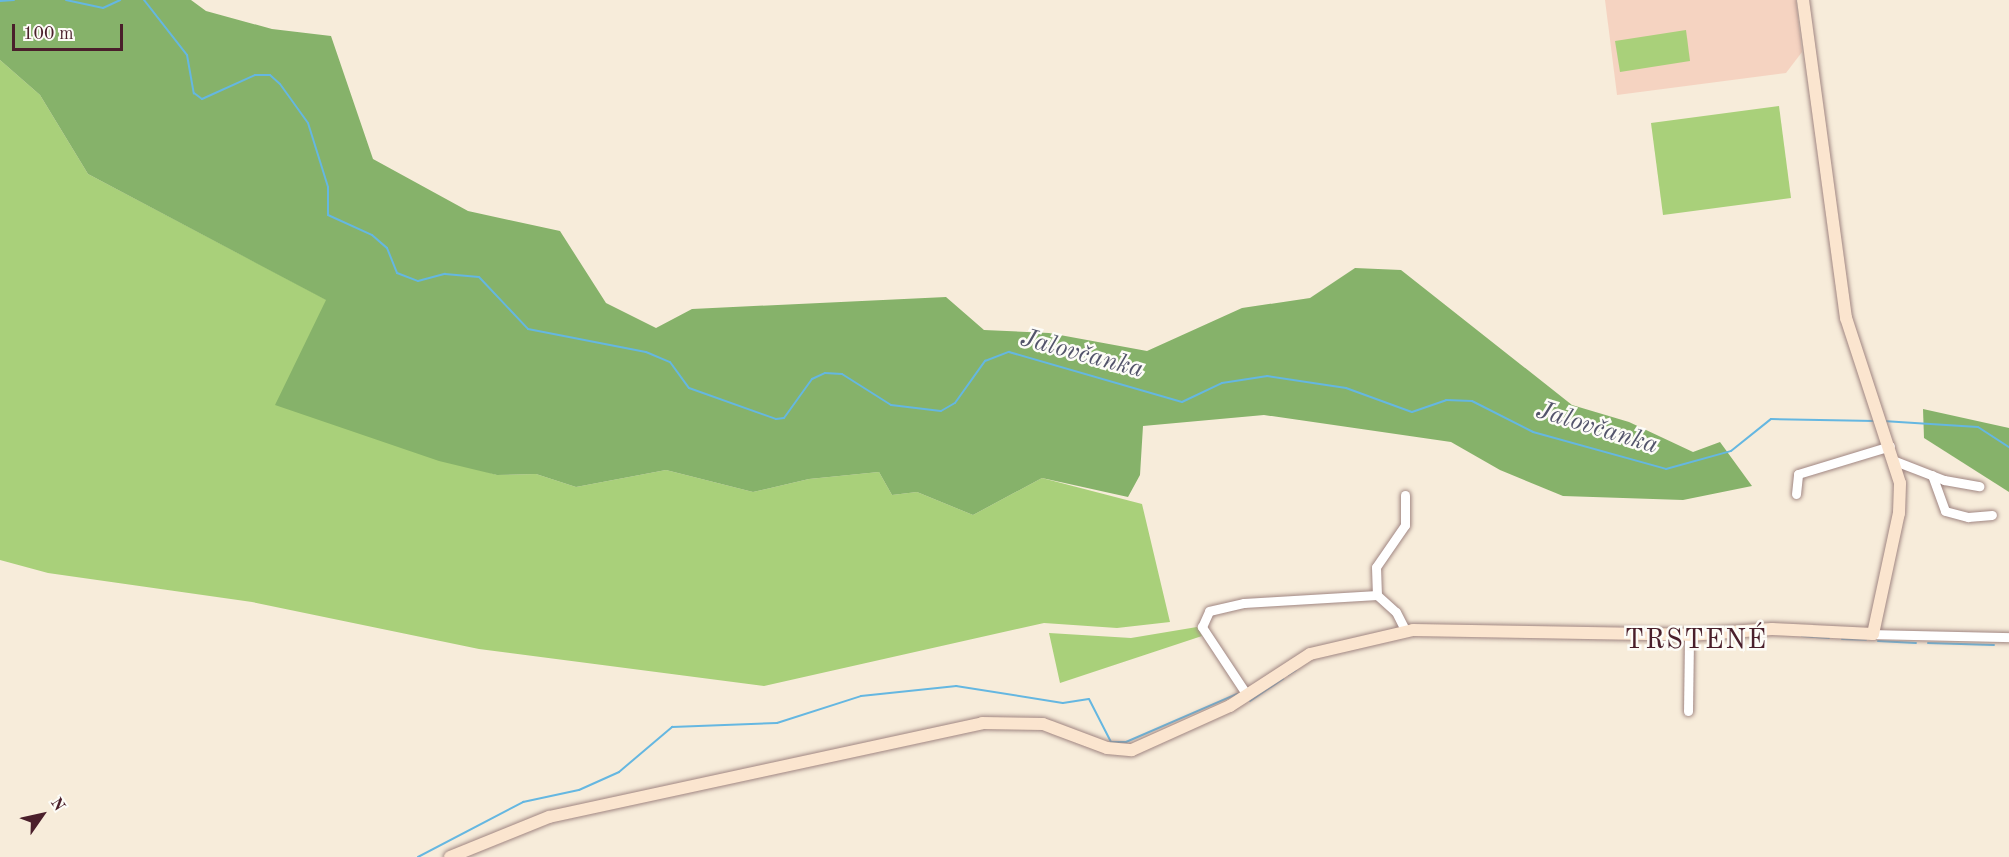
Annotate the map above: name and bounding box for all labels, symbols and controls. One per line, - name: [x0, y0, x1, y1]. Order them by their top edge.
- scale bar: [15, 12, 126, 50]
- text: 100 m: [23, 25, 74, 43]
- water label: Jalovčanka: [1017, 324, 1147, 386]
- water label: Jalovčanka: [1532, 396, 1662, 462]
- district label: TRSTENÉ: [1624, 625, 1768, 657]
- north arrow: [12, 785, 72, 845]
- text: N: [47, 795, 67, 814]

